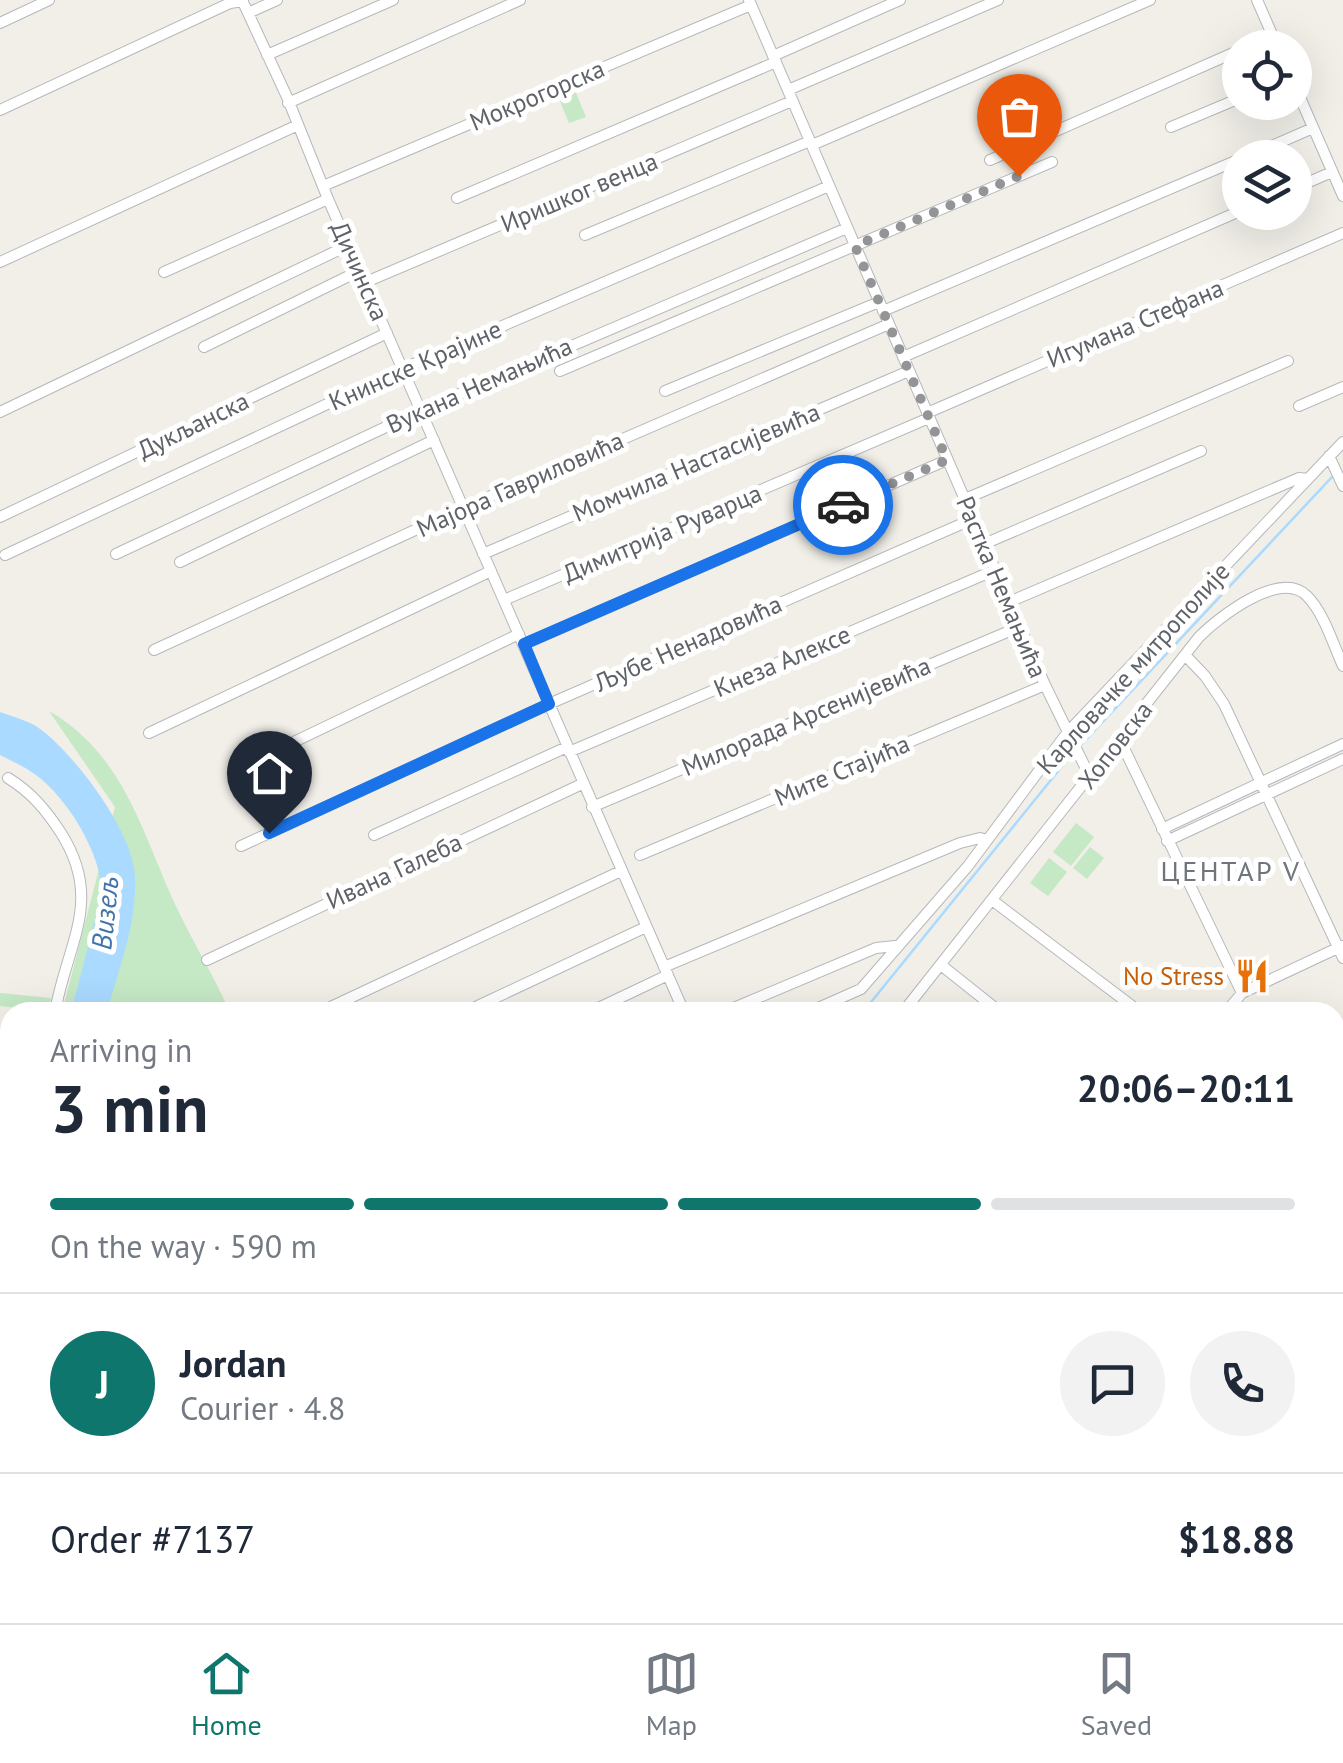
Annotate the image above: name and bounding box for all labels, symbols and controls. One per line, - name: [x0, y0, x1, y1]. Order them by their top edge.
- map controls: [1222, 30, 1312, 230]
- button: locate: [1222, 30, 1312, 120]
- street label: Мокрогорска: [465, 52, 609, 138]
- pin: [977, 74, 1062, 177]
- icon: bag: [992, 89, 1047, 144]
- button: layers: [1222, 140, 1312, 230]
- street label: Иришког венца: [496, 145, 662, 239]
- street label: Дичинска: [324, 216, 396, 326]
- street label: Игумана Стефана: [1042, 271, 1228, 375]
- street label: Книнске Крајине: [324, 313, 506, 417]
- street label: Вукана Немањића: [381, 330, 577, 440]
- street label: Дукљанска: [132, 384, 254, 466]
- street label: Момчила Настасијевића: [567, 395, 825, 529]
- street label: Мајора Гавриловића: [411, 424, 629, 544]
- courier: [793, 455, 893, 555]
- street label: Димитрија Руварца: [558, 477, 766, 589]
- icon: car: [816, 478, 871, 533]
- street label: Растка Немањића: [949, 491, 1055, 683]
- street label: Карловачке митрополије: [1029, 555, 1237, 781]
- street label: Љубе Ненадовића: [589, 587, 787, 699]
- street label: Кнеза Алексе: [709, 618, 855, 704]
- street label: Милорада Арсенијевића: [677, 649, 935, 783]
- street label: Хоповска: [1071, 695, 1159, 795]
- street label: Мите Стајића: [770, 727, 914, 813]
- pin: [227, 731, 312, 834]
- icon: home: [242, 746, 297, 801]
- street label: Ивана Галеба: [321, 826, 467, 916]
- district label: ЦЕНТАР V: [1160, 852, 1302, 889]
- water label: Визељ: [82, 874, 127, 951]
- restaurant icon: No Stress: [1233, 957, 1271, 995]
- place label: No Stress: [1123, 960, 1224, 992]
- text: Arriving in: [50, 1029, 192, 1071]
- text: 20:06–20:11: [1077, 1063, 1295, 1112]
- text: 3 min: [50, 1066, 209, 1150]
- text: On the way · 590 m: [50, 1225, 317, 1267]
- button: chat: [1060, 1331, 1165, 1436]
- button: phone: [1190, 1331, 1295, 1436]
- text: Jordan: [180, 1338, 286, 1387]
- text: J: [96, 1359, 109, 1408]
- text: Courier · 4.8: [180, 1387, 346, 1429]
- text: Order #7137: [50, 1514, 255, 1563]
- text: $18.88: [1178, 1514, 1295, 1563]
- tab: Home: [191, 1646, 262, 1743]
- tab: Map: [644, 1646, 699, 1743]
- tab: Saved: [1081, 1646, 1152, 1743]

